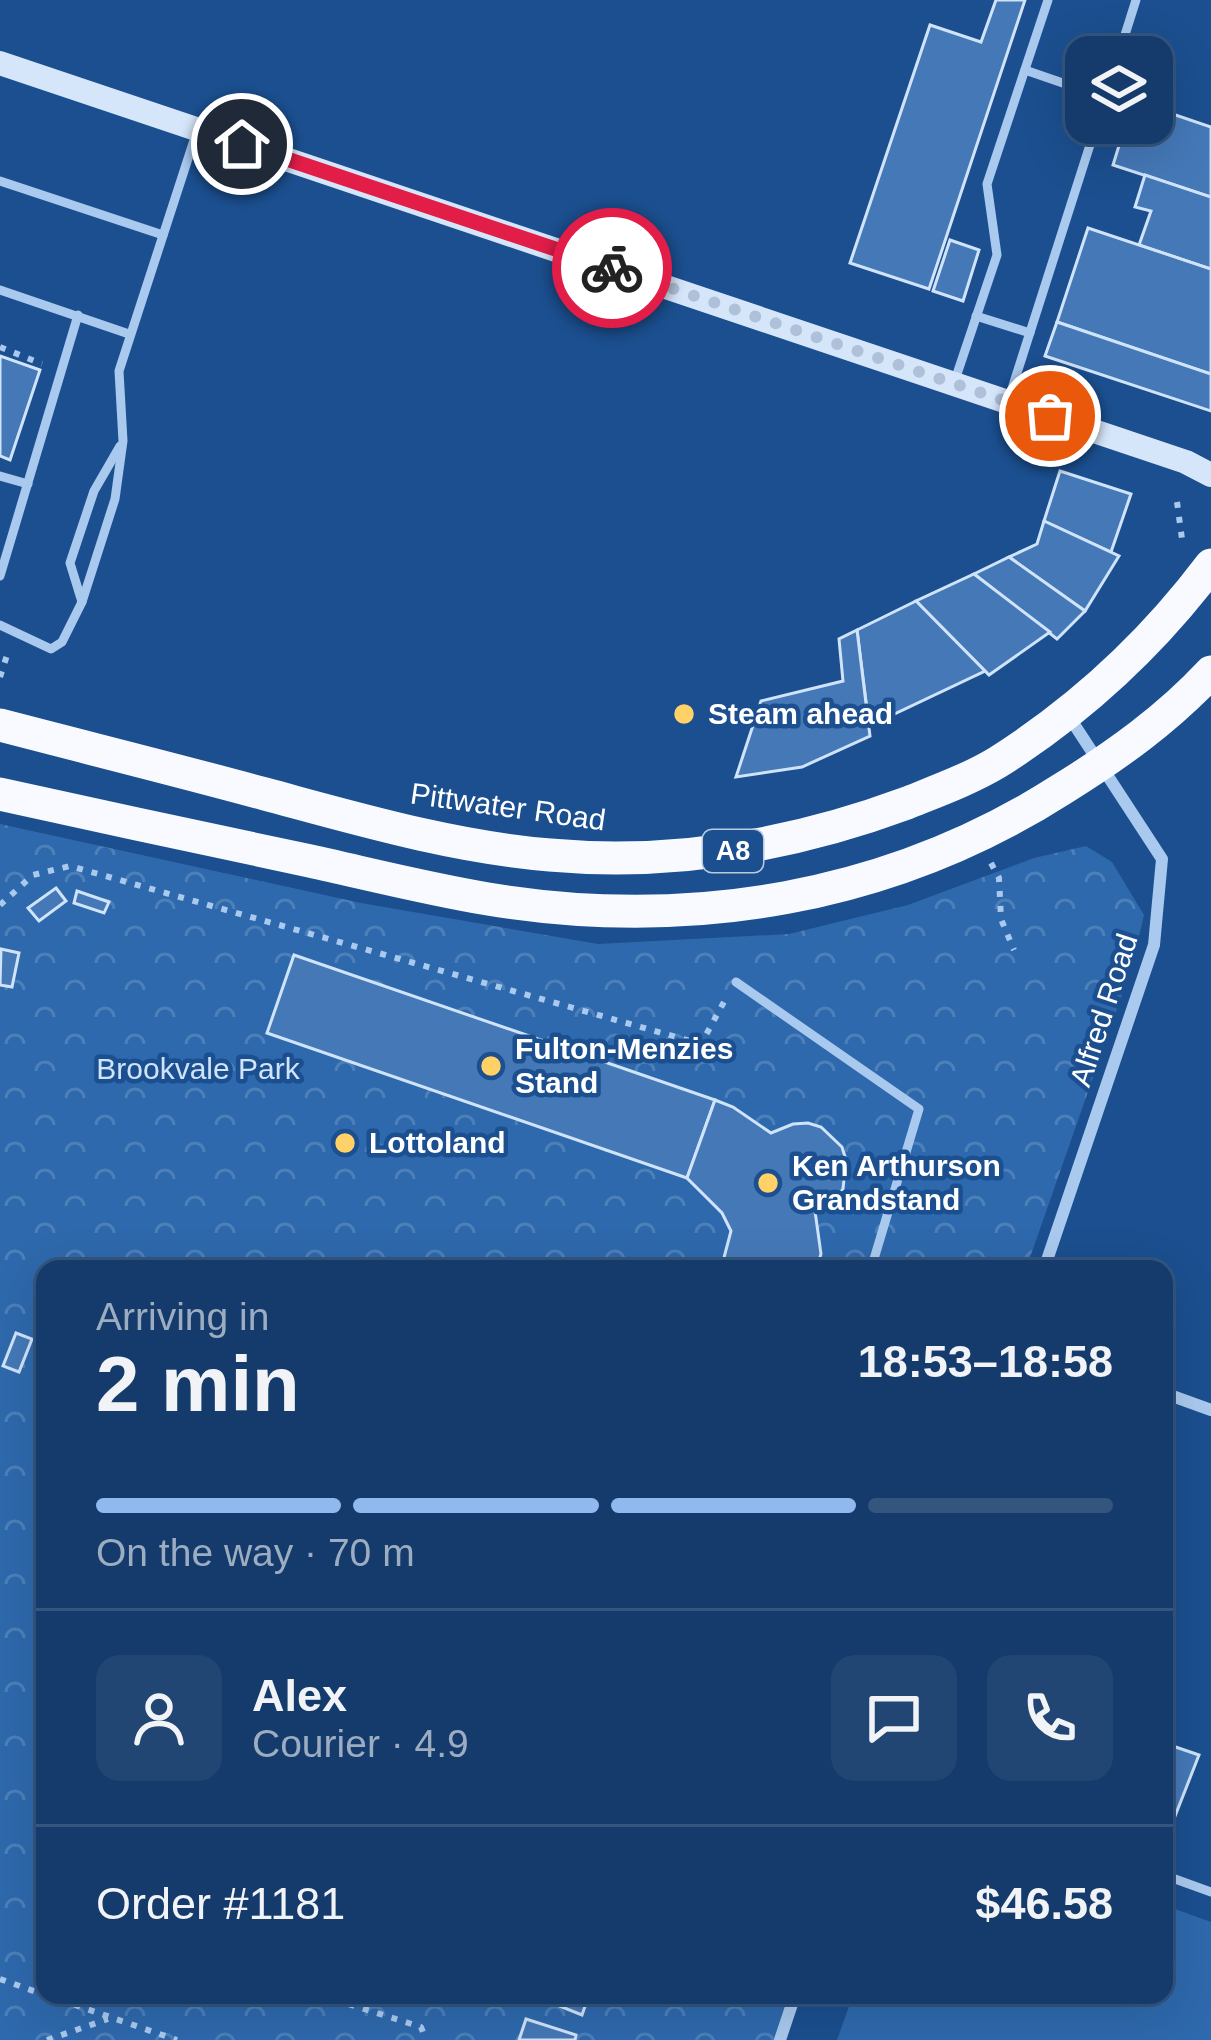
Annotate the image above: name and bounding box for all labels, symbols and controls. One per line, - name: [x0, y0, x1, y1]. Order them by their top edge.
- map controls: [1065, 36, 1173, 144]
- button: layers: [1065, 36, 1173, 144]
- pin: [191, 93, 293, 195]
- icon: home: [209, 111, 275, 177]
- courier: [552, 208, 672, 328]
- icon: bike: [579, 235, 645, 301]
- pin: [999, 365, 1101, 467]
- icon: bag: [1017, 383, 1083, 449]
- place label: Steam ahead: [708, 697, 893, 730]
- marker: Steam ahead: [671, 701, 697, 727]
- street label: Pittwater Road: [408, 776, 608, 837]
- road number: A8: [703, 830, 763, 872]
- street label: Alfred Road: [1063, 929, 1144, 1090]
- place label: Fulton-Menzies Stand: [515, 1032, 733, 1099]
- park label: Brookvale Park: [96, 1052, 301, 1085]
- marker: Fulton-Menzies Stand: [478, 1053, 504, 1079]
- place label: Lottoland: [369, 1126, 506, 1159]
- marker: Lottoland: [332, 1130, 358, 1156]
- place label: Ken Arthurson Grandstand: [792, 1149, 1001, 1216]
- marker: Ken Arthurson Grandstand: [755, 1170, 781, 1196]
- text: Arriving in: [96, 1295, 269, 1338]
- text: 18:53–18:58: [858, 1336, 1113, 1387]
- text: 2 min: [96, 1340, 300, 1428]
- text: On the way · 70 m: [96, 1531, 415, 1574]
- button: person: [96, 1655, 222, 1781]
- button: chat: [831, 1655, 957, 1781]
- button: phone: [987, 1655, 1113, 1781]
- text: Alex: [252, 1670, 347, 1721]
- text: Courier · 4.9: [252, 1722, 469, 1765]
- text: Order #1181: [96, 1878, 345, 1929]
- text: $46.58: [975, 1878, 1113, 1929]

